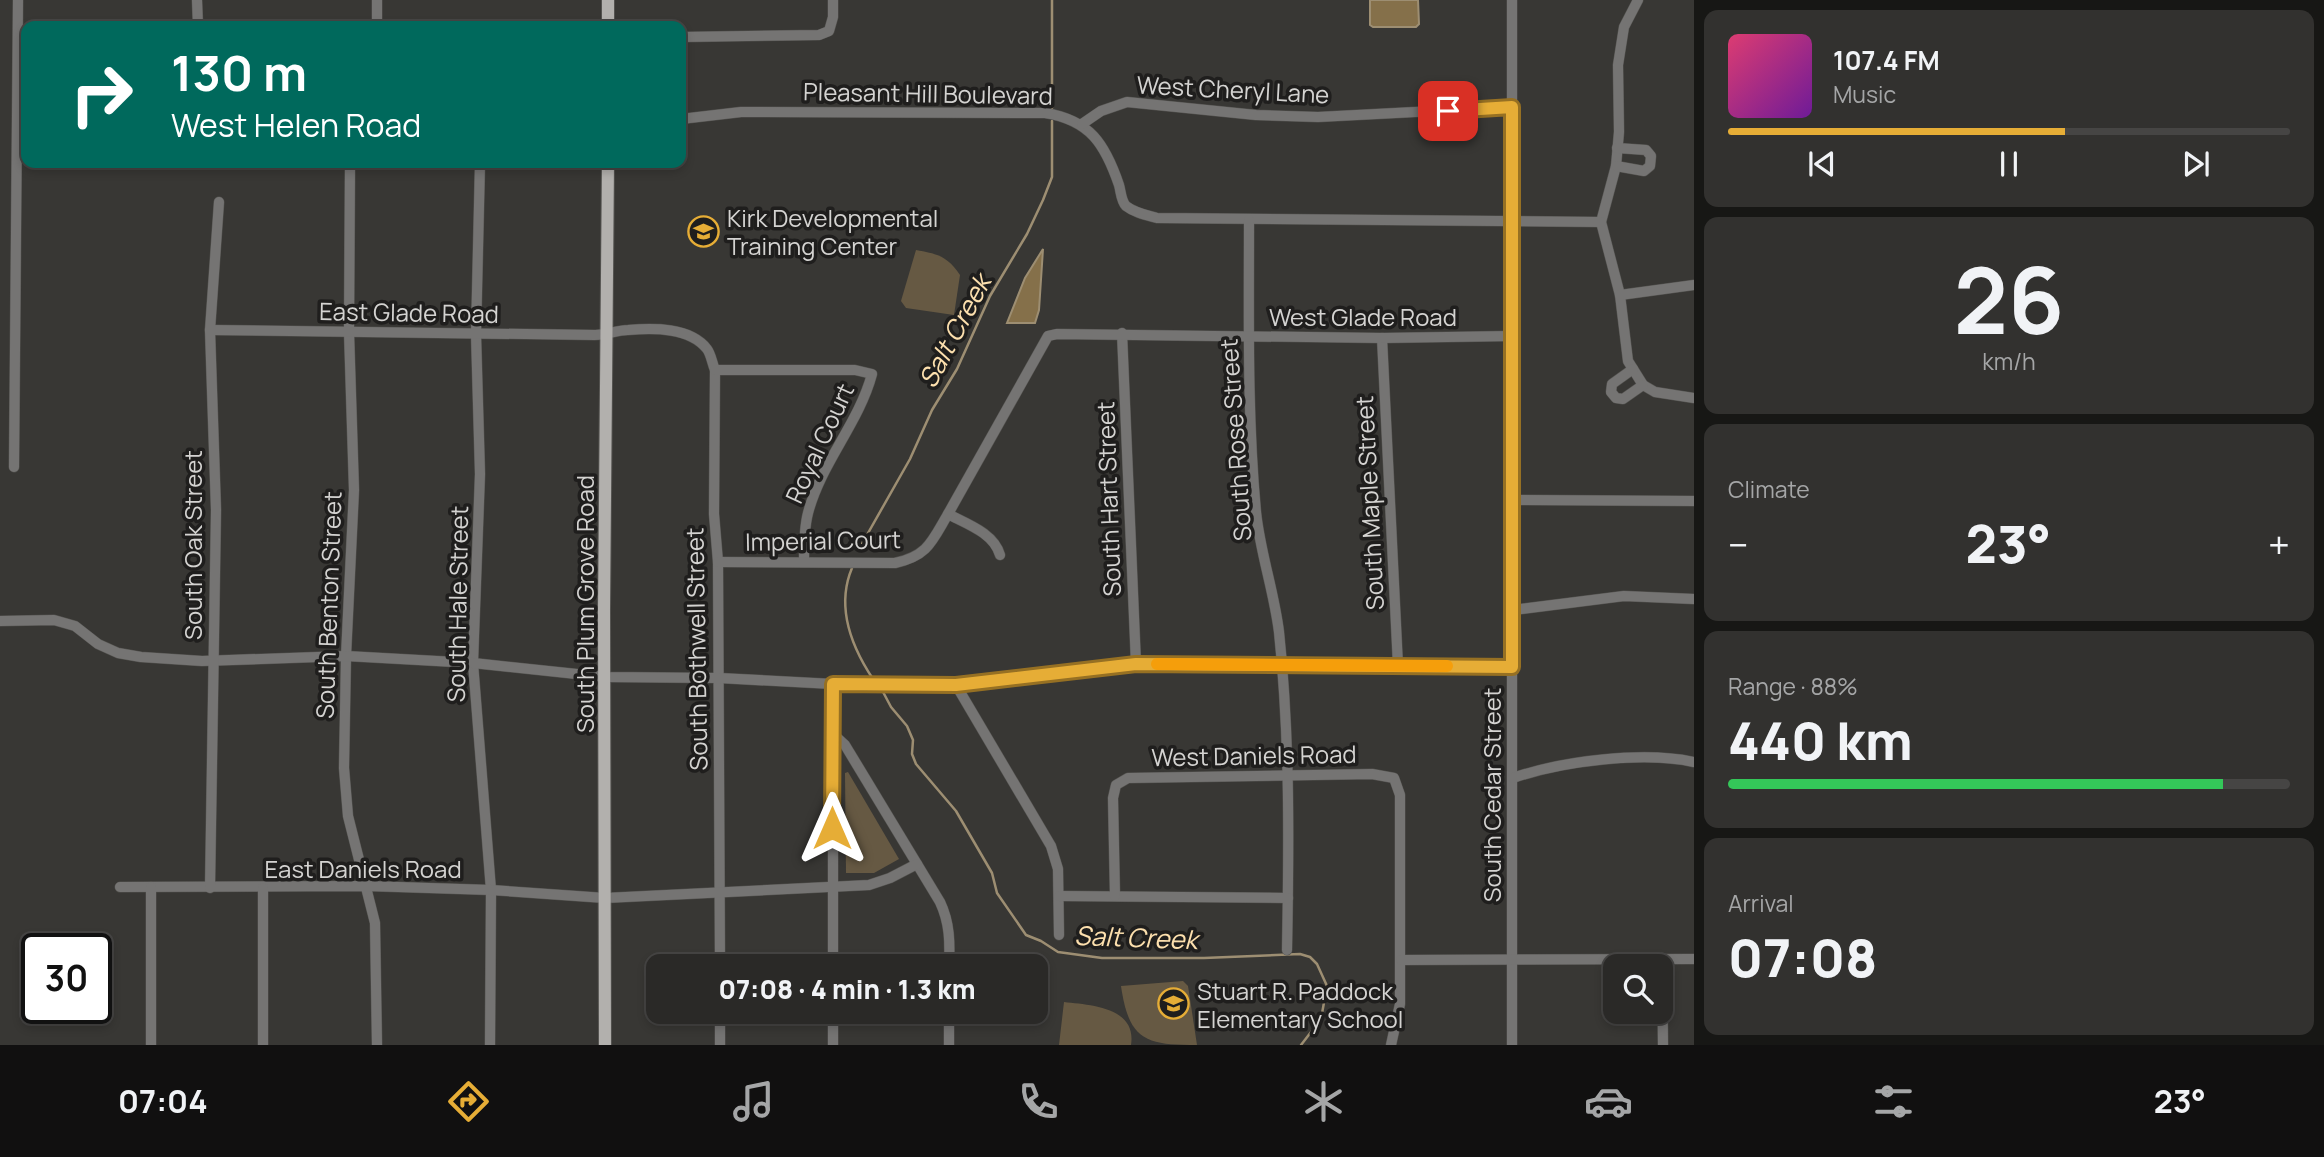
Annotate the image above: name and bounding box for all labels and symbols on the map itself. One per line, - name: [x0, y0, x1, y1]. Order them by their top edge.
- street label: West Cheryl Lane: [1136, 67, 1330, 111]
- street label: Pleasant Hill Boulevard: [803, 74, 1053, 112]
- pin: [1418, 81, 1478, 141]
- place label: Kirk Developmental Training Center: [727, 201, 938, 262]
- school or university icon: Kirk Developmental Training Center: [687, 214, 721, 248]
- water label: Salt Creek: [909, 265, 1001, 394]
- street label: East Glade Road: [319, 294, 499, 330]
- street label: West Glade Road: [1269, 300, 1457, 333]
- street label: South Rose Street: [1211, 338, 1259, 542]
- street label: Royal Court: [777, 378, 861, 508]
- street label: South Maple Street: [1347, 395, 1391, 611]
- street label: South Hart Street: [1088, 401, 1128, 597]
- street label: South Oak Street: [176, 450, 209, 640]
- street label: South Plum Grove Road: [568, 475, 601, 733]
- street label: South Benton Street: [308, 491, 348, 719]
- street label: South Hale Street: [439, 505, 475, 703]
- street label: Imperial Court: [745, 522, 901, 558]
- street label: South Bothwell Street: [677, 527, 715, 771]
- street label: South Cedar Street: [1475, 688, 1508, 902]
- street label: West Daniels Road: [1151, 737, 1357, 773]
- position arrow: [795, 791, 869, 865]
- street label: East Daniels Road: [264, 852, 462, 885]
- water label: Salt Creek: [1074, 917, 1202, 957]
- speed limit sign: 30: [21, 933, 112, 1024]
- place label: Stuart R. Paddock Elementary School: [1197, 974, 1403, 1035]
- school or university icon: Stuart R. Paddock Elementary School: [1157, 987, 1191, 1021]

